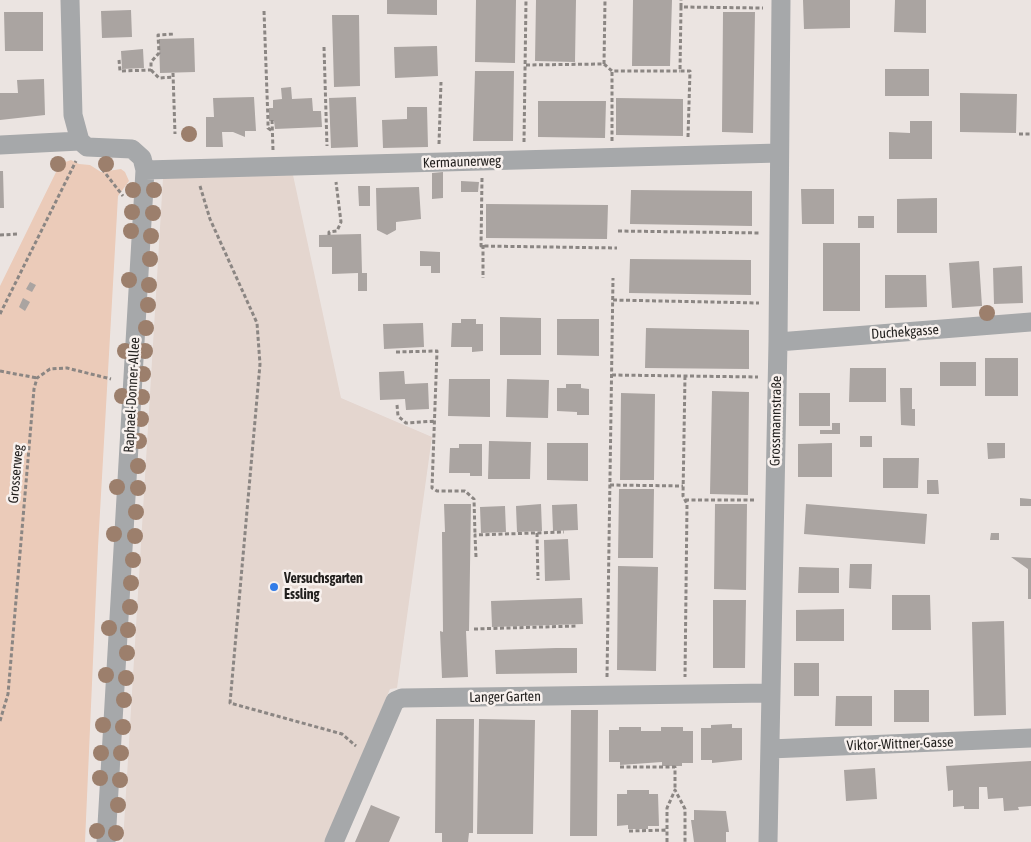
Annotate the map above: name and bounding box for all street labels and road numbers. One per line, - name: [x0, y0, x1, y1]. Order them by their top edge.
- street label: Kermaunerweg: [423, 152, 501, 172]
- street label: Duchekgasse: [871, 321, 939, 343]
- street label: Raphael-Donner-Allee: [121, 337, 143, 453]
- street label: Grossmannstraße: [767, 376, 785, 466]
- street label: Grosserweg: [5, 444, 27, 504]
- street label: Langer Garten: [469, 688, 541, 706]
- street label: Viktor-Wittner-Gasse: [846, 734, 954, 754]

